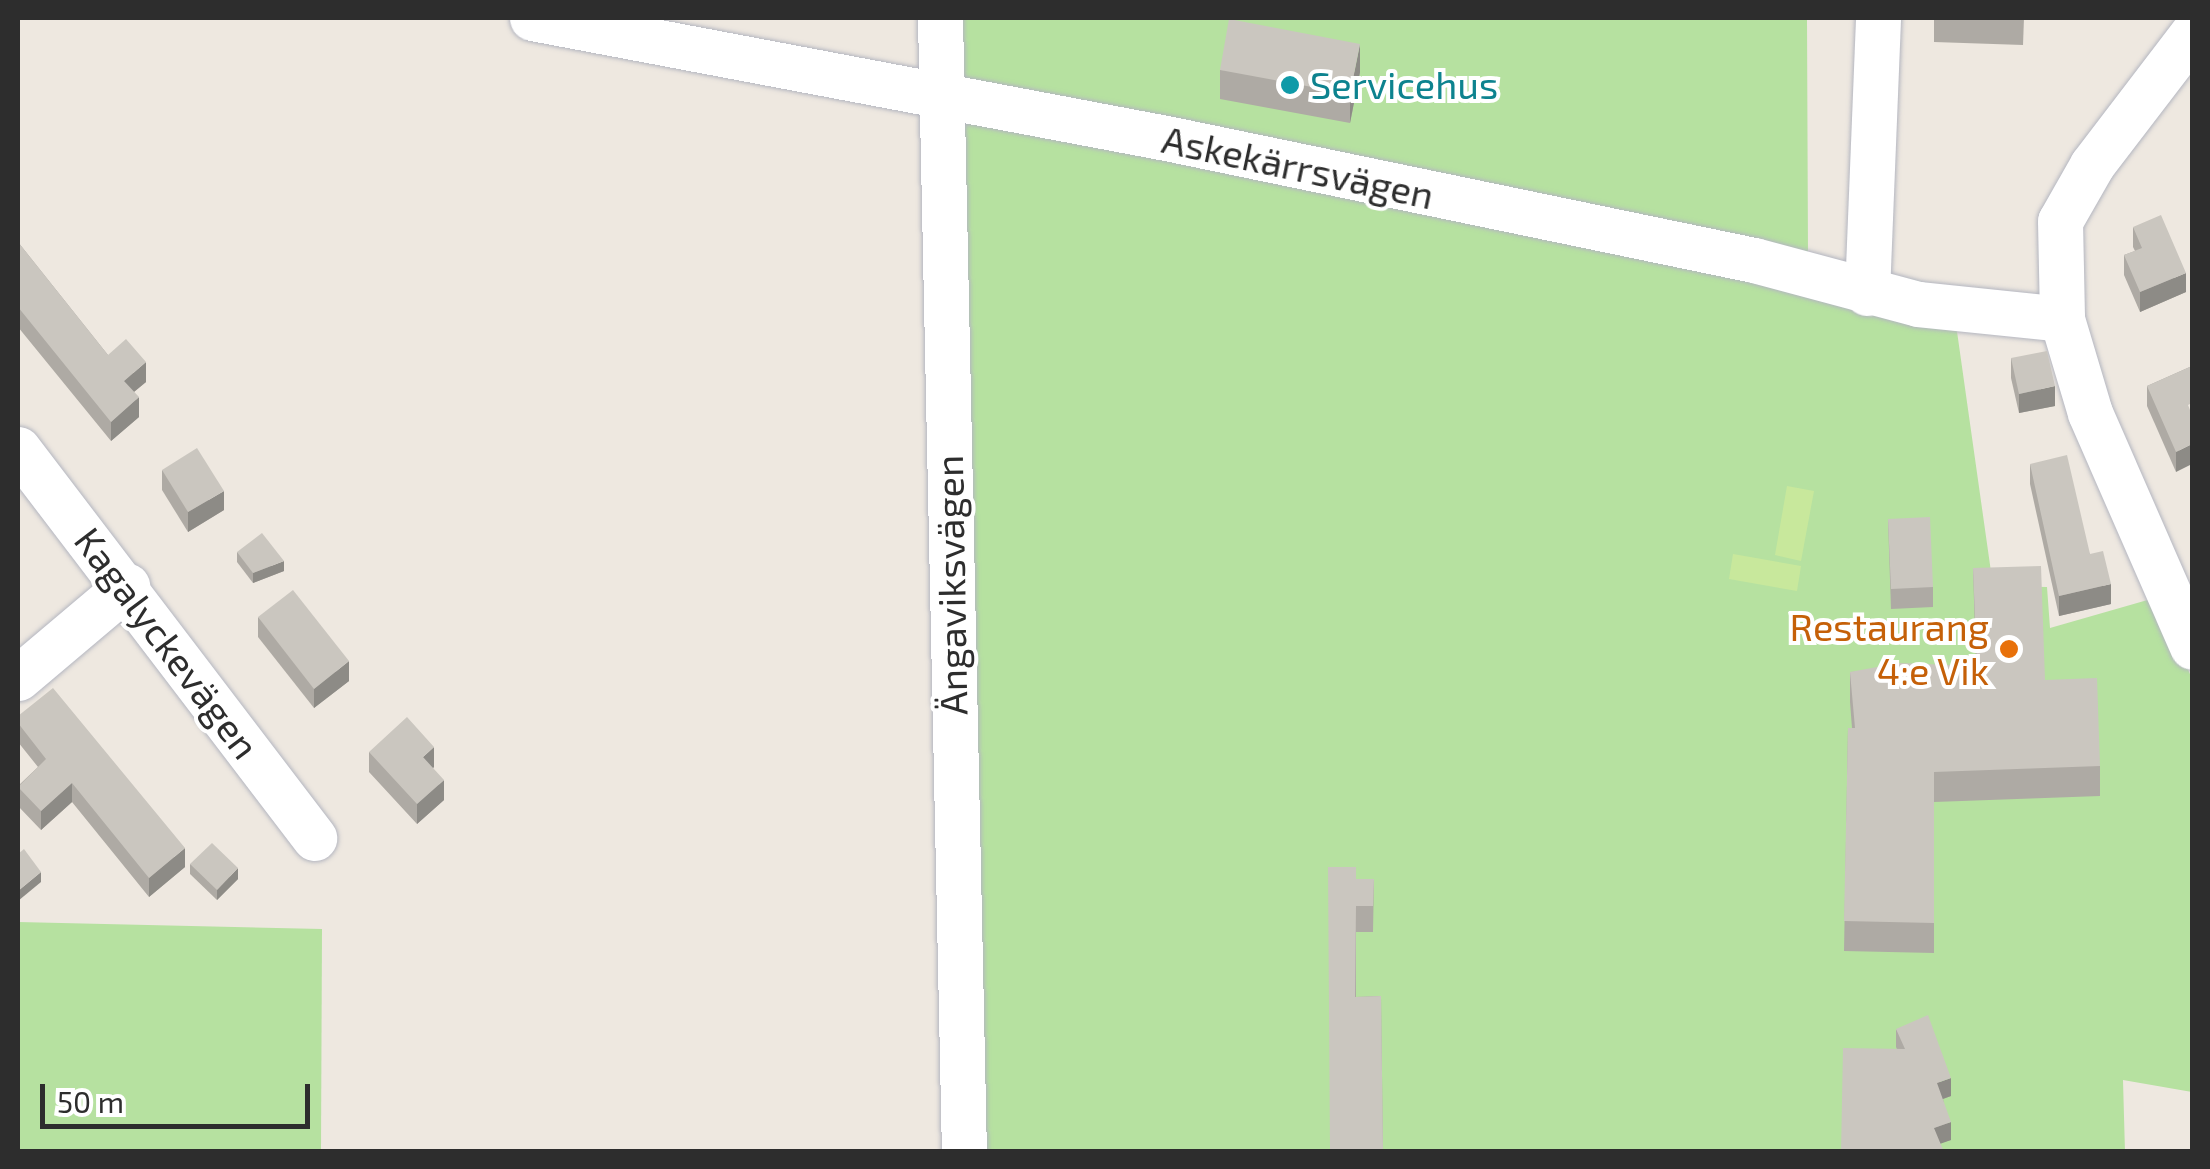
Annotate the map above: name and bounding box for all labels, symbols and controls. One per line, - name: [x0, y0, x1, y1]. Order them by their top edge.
- place label: Servicehus: [1310, 62, 1498, 108]
- marker: Servicehus: [1279, 74, 1301, 96]
- street label: Askekärrsvägen: [1158, 116, 1438, 218]
- street label: Ängaviksvägen: [926, 455, 976, 715]
- street label: Kagalyckevägen: [65, 518, 269, 768]
- place label: Restaurang 4:e Vik: [1790, 604, 1989, 694]
- marker: Restaurang 4:e Vik: [1998, 638, 2020, 660]
- scale bar: [45, 1064, 315, 1126]
- text: 50 m: [57, 1083, 124, 1119]

